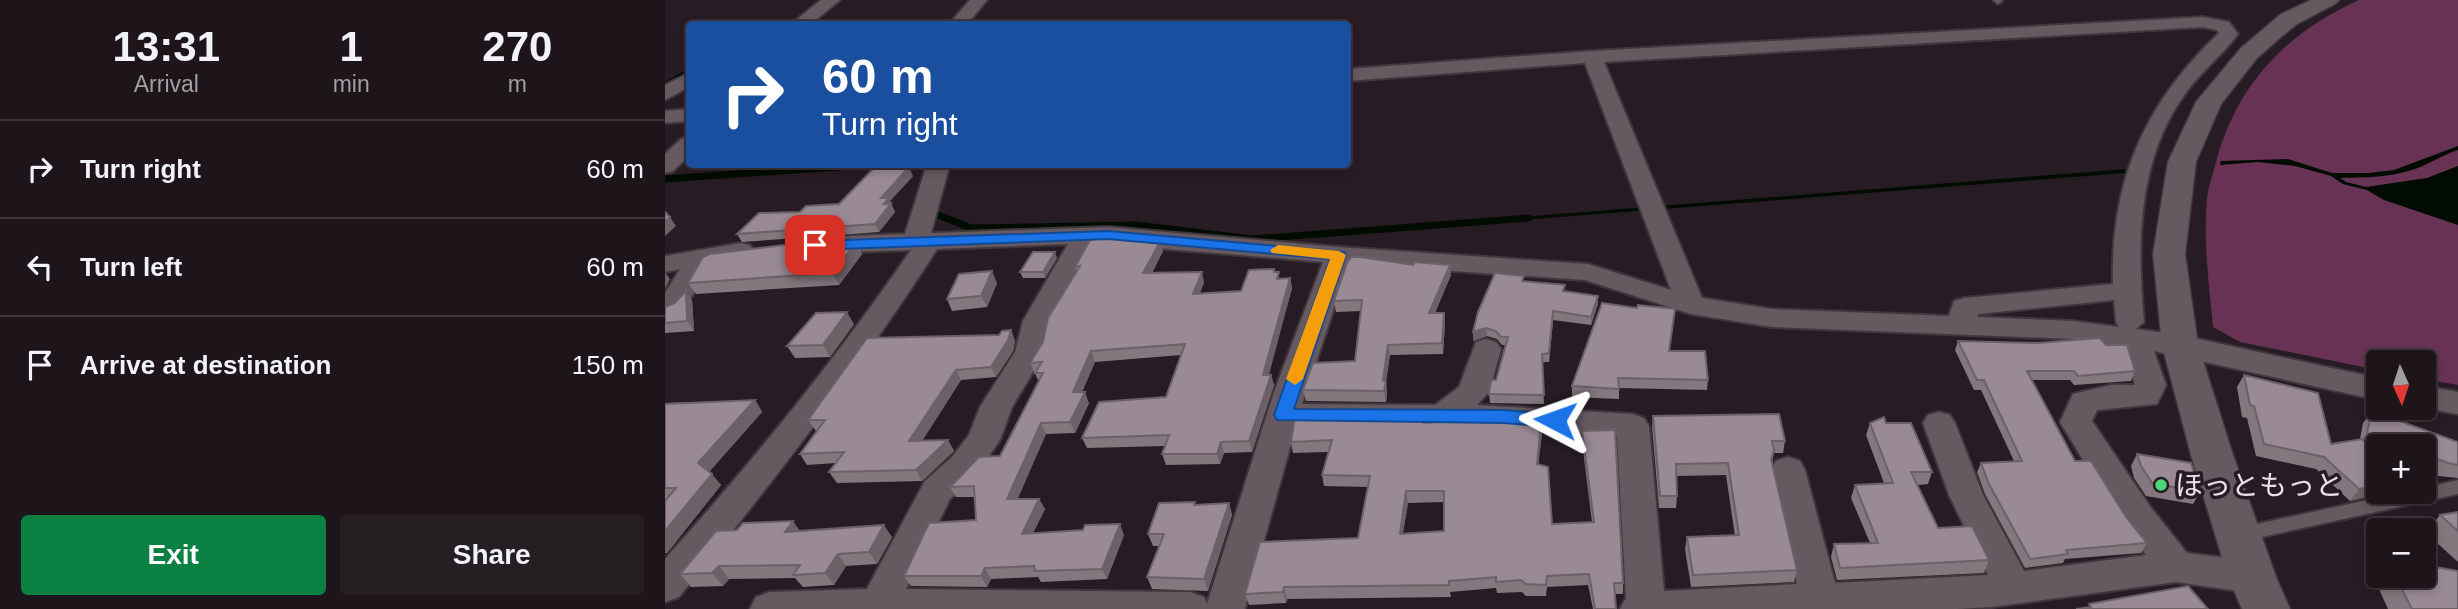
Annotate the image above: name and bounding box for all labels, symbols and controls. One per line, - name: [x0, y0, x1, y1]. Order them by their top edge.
- text: 13:31: [113, 23, 220, 70]
- text: 1: [339, 23, 363, 70]
- text: 270: [482, 23, 552, 70]
- icon: right: [707, 49, 798, 140]
- text: 60 m: [822, 49, 934, 103]
- text: Arrival: [134, 71, 199, 97]
- text: min: [333, 71, 370, 97]
- text: m: [508, 71, 527, 97]
- text: Turn right: [822, 106, 958, 142]
- icon: right: [21, 150, 59, 188]
- text: Turn right: [80, 154, 201, 184]
- text: 60 m: [586, 154, 644, 184]
- pin: [785, 215, 845, 275]
- icon: arrive: [796, 226, 834, 264]
- icon: left: [21, 248, 59, 286]
- text: Turn left: [80, 252, 182, 282]
- text: 60 m: [586, 252, 644, 282]
- icon: arrive: [21, 346, 59, 384]
- text: Arrive at destination: [80, 350, 331, 380]
- text: 150 m: [572, 350, 644, 380]
- north arrow: [2366, 350, 2436, 420]
- map controls: [2366, 350, 2436, 588]
- position arrow: [1518, 383, 1592, 457]
- button: +: [2366, 434, 2436, 504]
- place label: ほっともっと: [2175, 470, 2343, 501]
- marker: ほっともっと: [2153, 477, 2169, 493]
- button: Exit: [21, 515, 326, 595]
- button: Share: [340, 515, 644, 595]
- button: −: [2366, 518, 2436, 588]

